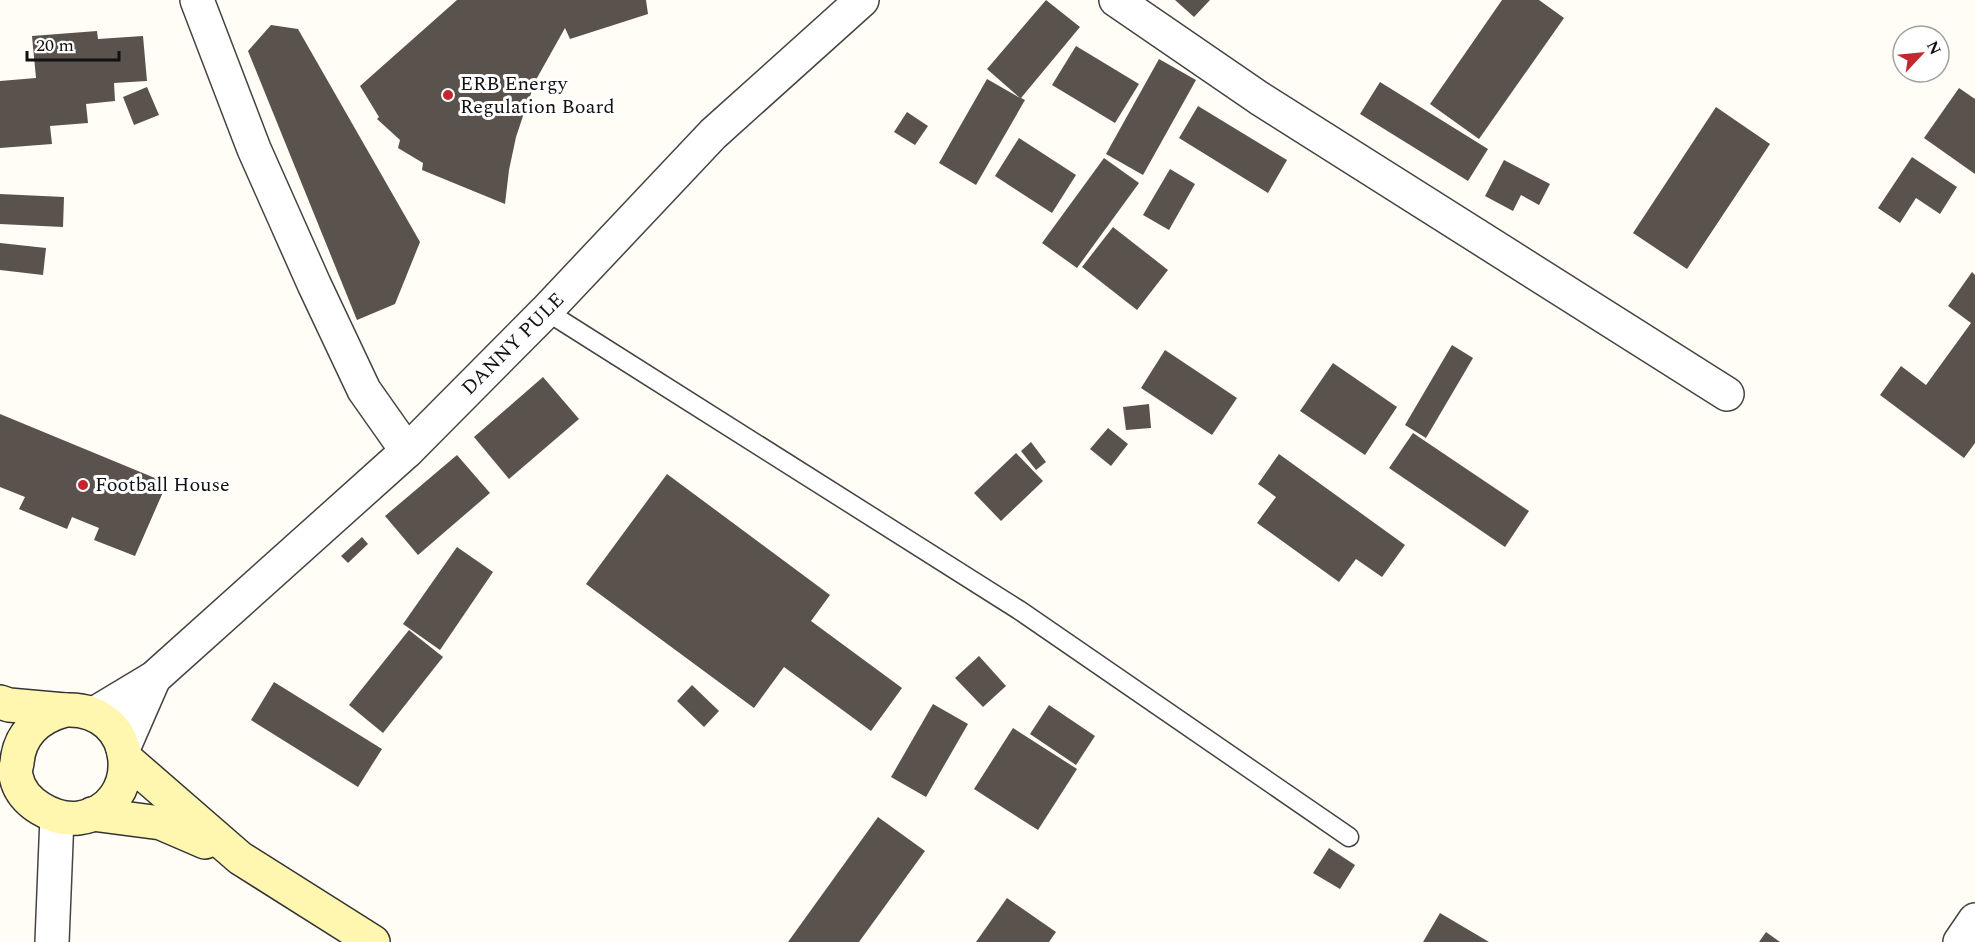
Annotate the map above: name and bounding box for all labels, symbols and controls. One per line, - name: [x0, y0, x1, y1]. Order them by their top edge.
- scale bar: [27, 24, 118, 62]
- north arrow: [1891, 24, 1951, 84]
- text: 20 m: [36, 32, 74, 59]
- text: N: [1920, 37, 1947, 59]
- place label: ERB Energy Regulation Board: [460, 69, 615, 122]
- marker: ERB Energy Regulation Board: [441, 88, 455, 102]
- street label: DANNY PULE: [455, 286, 571, 402]
- place label: Football House: [95, 470, 230, 500]
- marker: Football House: [76, 478, 90, 492]

